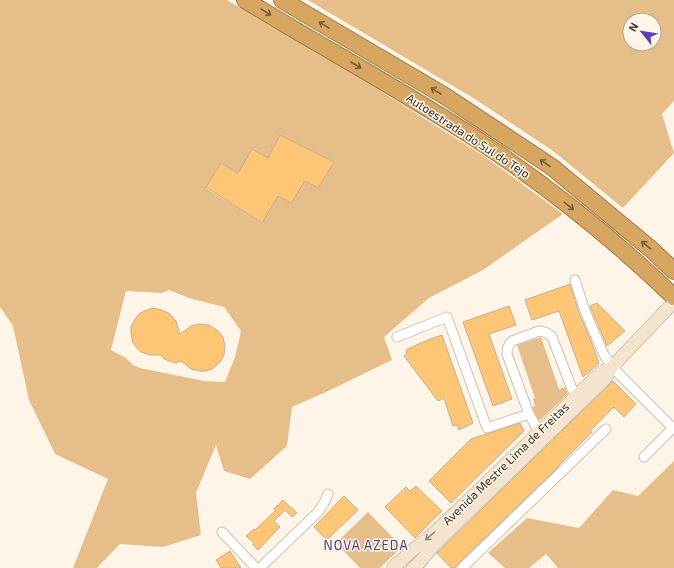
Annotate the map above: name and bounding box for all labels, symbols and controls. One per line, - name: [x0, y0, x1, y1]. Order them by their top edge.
- one-way arrow: [259, 9, 271, 17]
- north arrow: [622, 12, 662, 52]
- text: N: [625, 20, 641, 33]
- one-way arrow: [319, 21, 330, 29]
- one-way arrow: [350, 62, 362, 70]
- one-way arrow: [430, 87, 442, 95]
- street label: Autoestrada do Sul do Tejo: [404, 90, 533, 181]
- one-way arrow: [540, 159, 551, 167]
- one-way arrow: [564, 202, 575, 210]
- one-way arrow: [640, 240, 651, 249]
- street label: Avenida Mestre Lima de Freitas: [439, 399, 571, 527]
- one-way arrow: [425, 531, 435, 541]
- district label: NOVA AZEDA: [324, 537, 409, 553]

